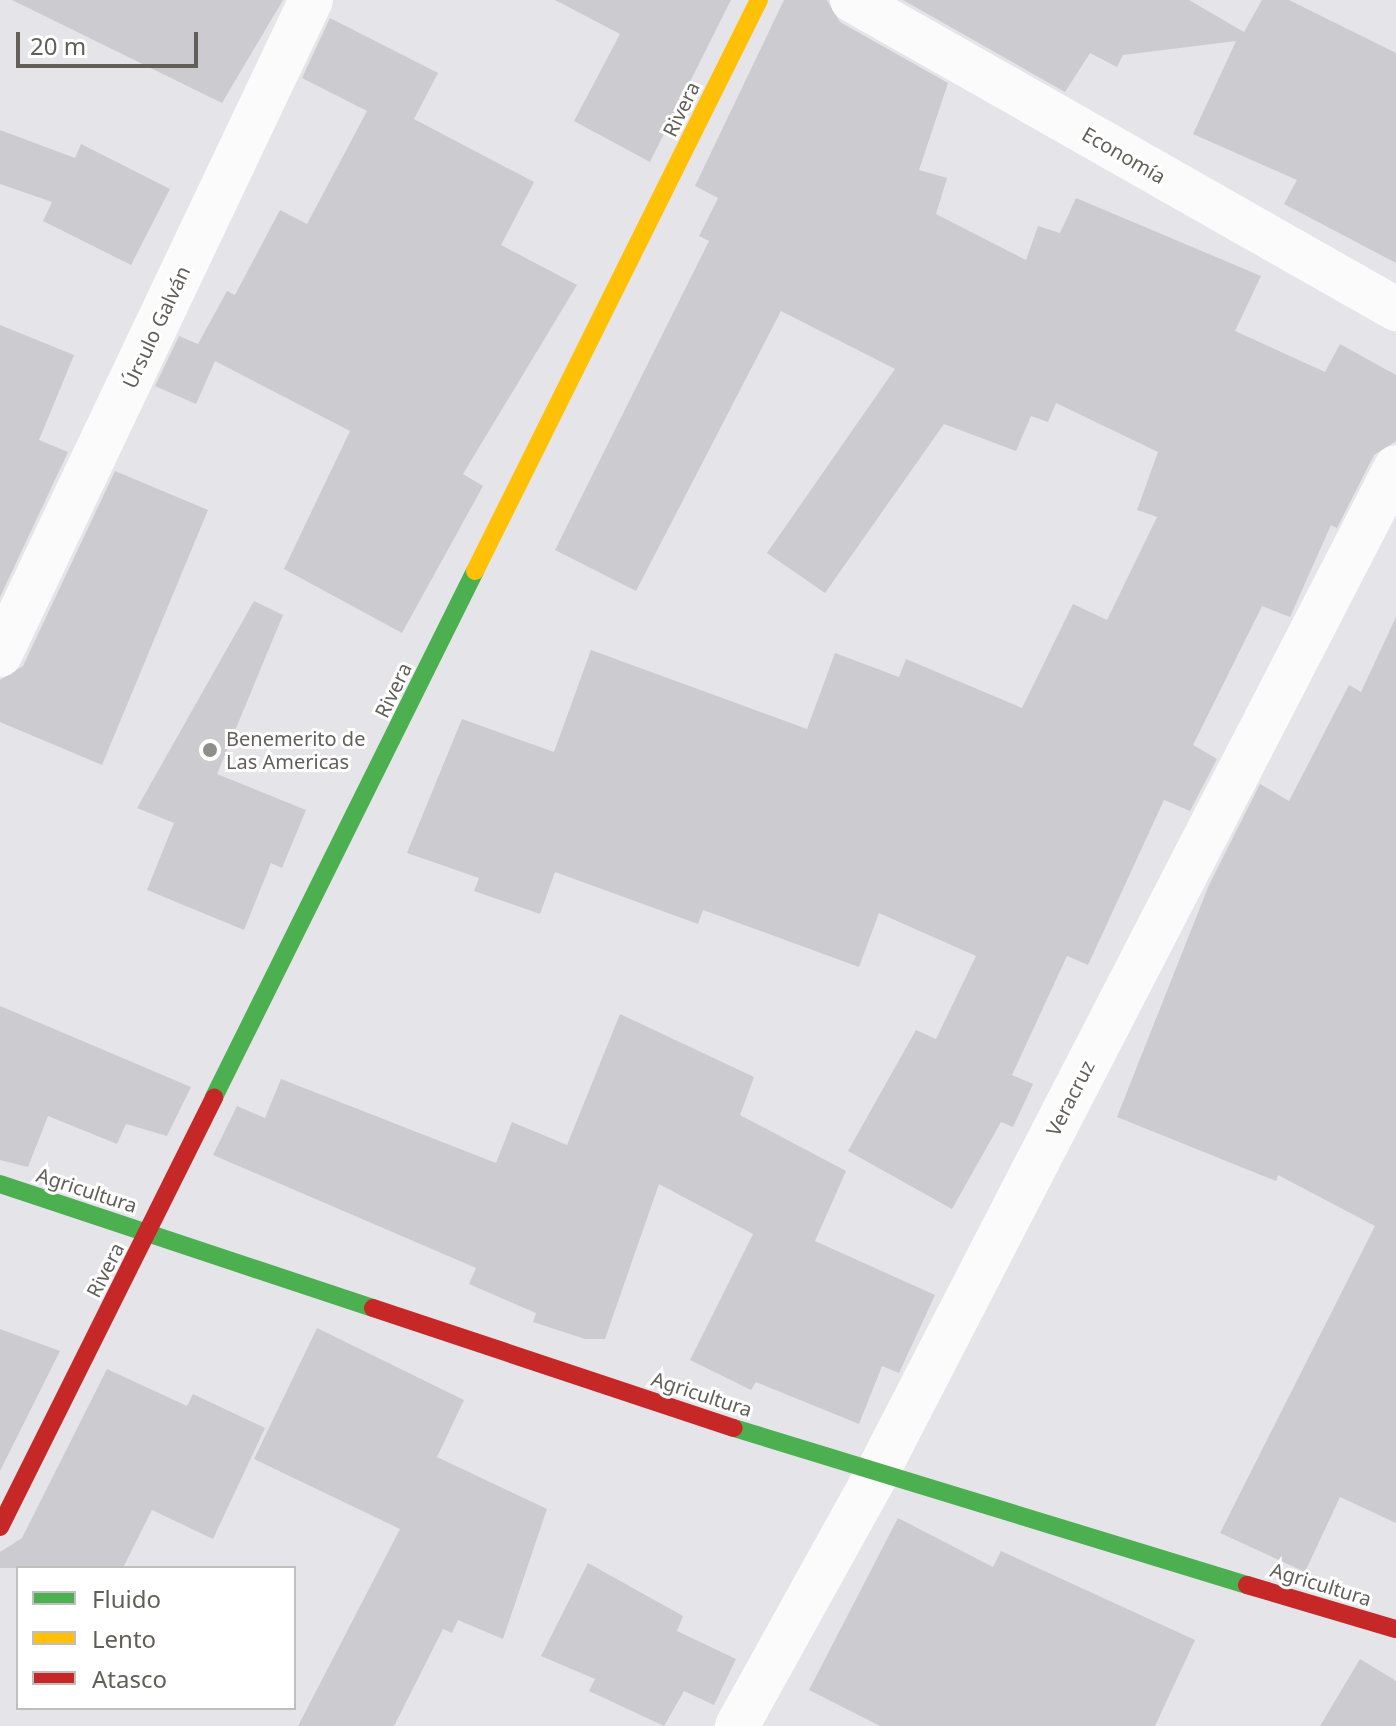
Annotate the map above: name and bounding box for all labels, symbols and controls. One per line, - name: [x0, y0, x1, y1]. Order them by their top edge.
- scale bar: [20, 16, 202, 66]
- text: 20 m: [30, 29, 86, 62]
- street label: Rivera: [657, 78, 705, 140]
- street label: Economía: [1078, 122, 1170, 188]
- street label: Úrsulo Galván: [117, 262, 195, 392]
- street label: Rivera: [369, 659, 417, 721]
- place label: Benemerito de Las Americas: [226, 726, 365, 773]
- marker: Benemerito de Las Americas: [201, 741, 219, 759]
- street label: Veracruz: [1041, 1056, 1099, 1140]
- street label: Agricultura: [34, 1162, 140, 1218]
- street label: Rivera: [81, 1239, 129, 1301]
- street label: Agricultura: [649, 1366, 755, 1422]
- street label: Agricultura: [1268, 1557, 1374, 1611]
- legend: [16, 1566, 296, 1710]
- text: Fluido: [92, 1582, 161, 1615]
- text: Lento: [92, 1622, 156, 1655]
- text: Atasco: [92, 1662, 167, 1695]

